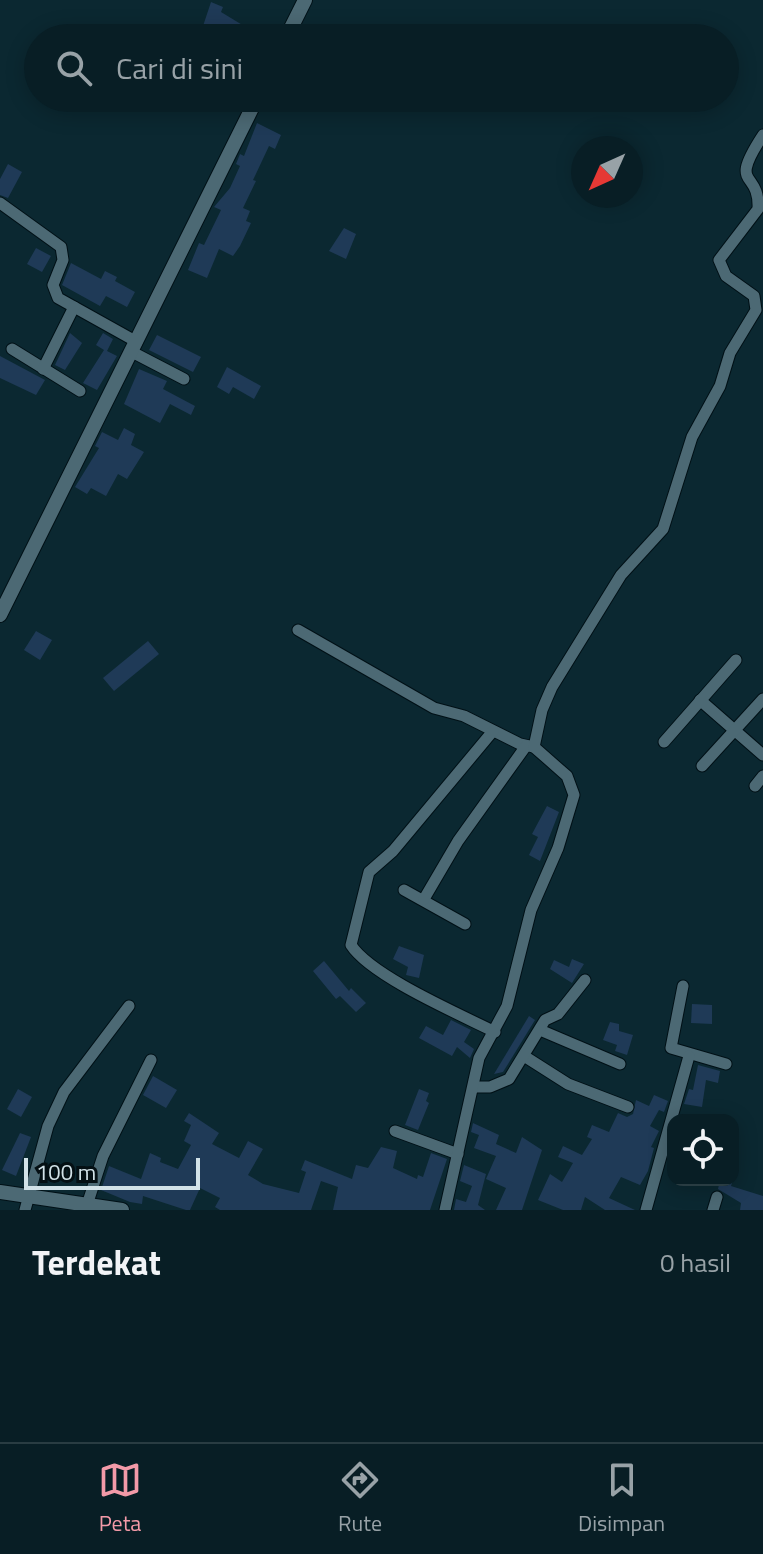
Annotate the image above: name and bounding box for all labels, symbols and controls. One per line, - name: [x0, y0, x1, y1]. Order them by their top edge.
- search box: [24, 24, 739, 112]
- text: Cari di sini: [116, 45, 243, 91]
- icon: search: [52, 46, 96, 90]
- north arrow: [571, 136, 643, 208]
- map controls: [667, 1114, 739, 1186]
- button: locate: [667, 1114, 739, 1186]
- scale bar: [24, 1154, 200, 1190]
- text: 100 m: [36, 1155, 96, 1189]
- text: Terdekat: [32, 1236, 161, 1288]
- text: 0 hasil: [660, 1243, 731, 1282]
- tab: Peta: [98, 1458, 142, 1540]
- tab: Rute: [338, 1458, 382, 1540]
- tab: Disimpan: [578, 1458, 665, 1540]

